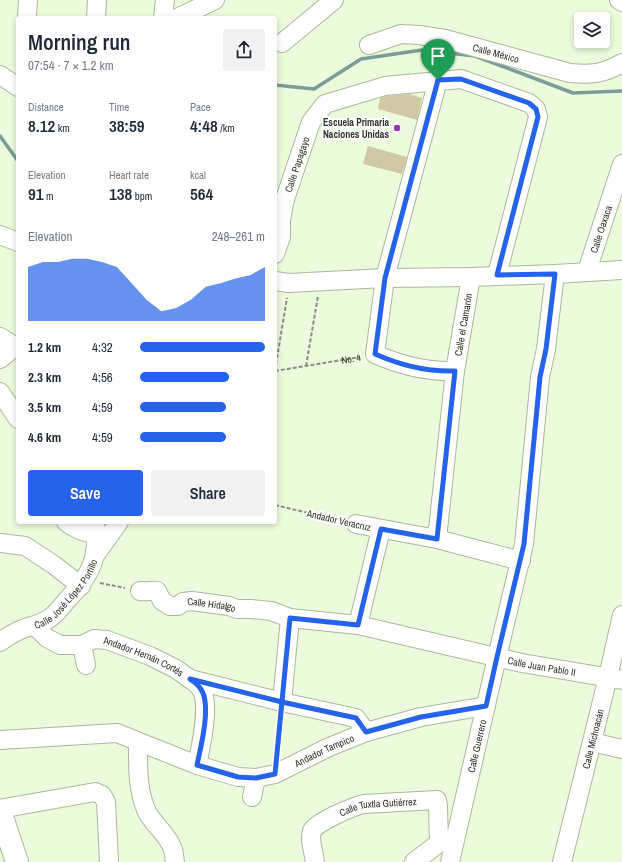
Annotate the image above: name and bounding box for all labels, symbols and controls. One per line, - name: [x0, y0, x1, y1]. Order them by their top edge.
- map controls: [574, 12, 610, 48]
- button: layers: [574, 12, 610, 48]
- text: Morning run: [28, 27, 131, 57]
- button: share: [223, 29, 265, 71]
- pin: [421, 39, 455, 80]
- street label: Calle México: [471, 41, 521, 66]
- icon: arrive: [427, 45, 449, 67]
- text: 07:54 · 7 × 1.2 km: [28, 57, 114, 74]
- text: Distance: [28, 100, 64, 114]
- text: Time: [109, 100, 129, 114]
- text: Pace: [190, 100, 211, 114]
- text: 8.12: [28, 114, 55, 137]
- text: 38:59: [109, 114, 144, 137]
- text: 4:48: [190, 114, 218, 137]
- place label: Escuela Primaria Naciones Unidas: [323, 116, 389, 141]
- text: km: [55, 121, 70, 135]
- text: /km: [218, 121, 235, 135]
- marker: Escuela Primaria Naciones Unidas: [392, 123, 402, 133]
- street label: Calle Papagayo: [282, 135, 313, 194]
- text: Elevation: [28, 168, 66, 182]
- text: Heart rate: [109, 168, 149, 182]
- text: kcal: [190, 168, 206, 182]
- text: 91: [28, 182, 44, 205]
- text: 138: [109, 182, 132, 205]
- text: 564: [190, 182, 213, 205]
- text: m: [44, 189, 54, 203]
- text: bpm: [132, 189, 152, 203]
- street label: Calle Oaxaca: [587, 203, 615, 255]
- text: Elevation: [28, 228, 72, 245]
- text: 248–261 m: [212, 228, 265, 245]
- street label: Calle el Camarón: [452, 292, 475, 357]
- text: 1.2 km: [28, 339, 61, 356]
- text: 4:32: [92, 339, 113, 356]
- street label: No. 4: [340, 351, 362, 367]
- text: 2.3 km: [28, 369, 61, 386]
- text: 4:56: [92, 369, 113, 386]
- text: 3.5 km: [28, 399, 61, 416]
- text: 4:59: [92, 399, 113, 416]
- text: 4.6 km: [28, 429, 61, 446]
- text: 4:59: [92, 429, 113, 446]
- button: Save: [28, 470, 143, 516]
- button: Share: [151, 470, 265, 516]
- street label: Andador Veracruz: [304, 507, 372, 534]
- street label: Calle José López Portillo: [32, 557, 100, 632]
- street label: Calle Hidalgo: [187, 595, 238, 615]
- street label: Andador Hernán Cortés: [102, 634, 186, 679]
- street label: Calle Juan Pablo II: [506, 654, 577, 679]
- street label: Calle Michoacán: [579, 708, 607, 770]
- street label: Calle Guerrero: [465, 718, 490, 774]
- street label: Andador Tampico: [291, 731, 356, 771]
- street label: Calle Tuxtla Gutiérrez: [337, 795, 417, 819]

